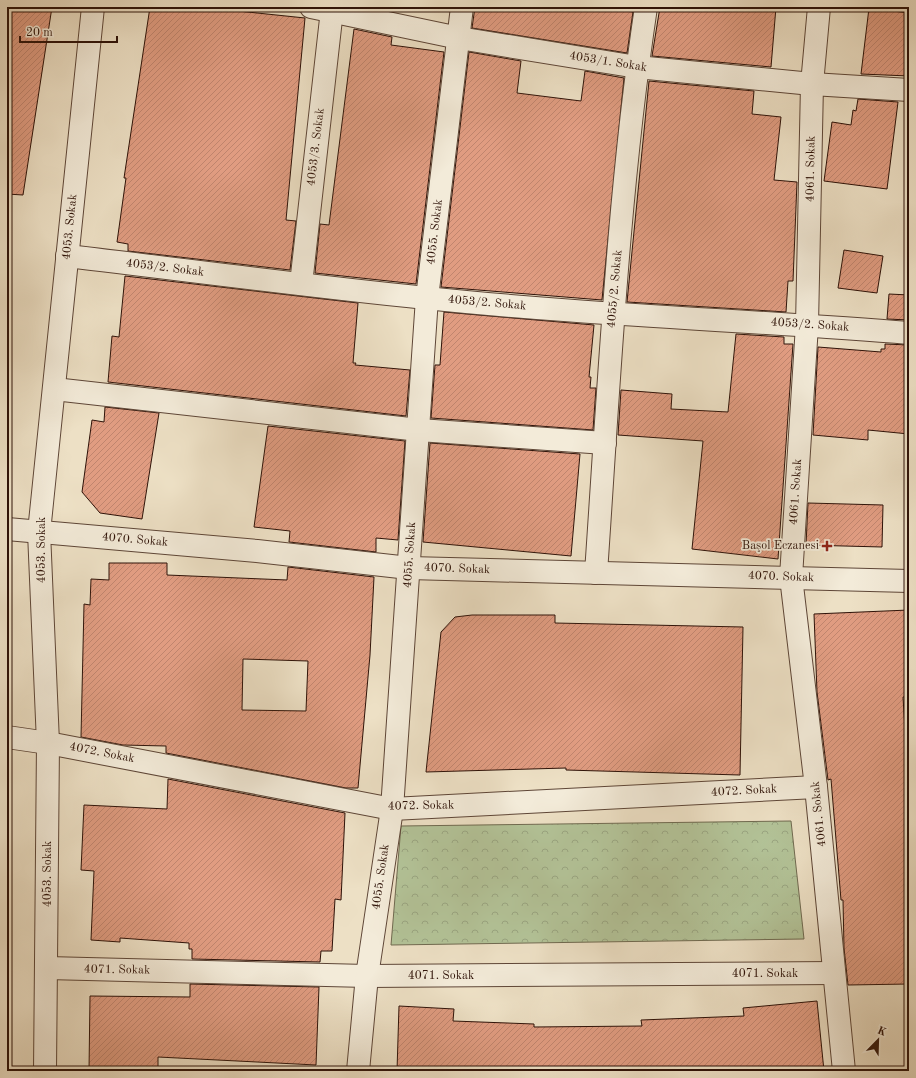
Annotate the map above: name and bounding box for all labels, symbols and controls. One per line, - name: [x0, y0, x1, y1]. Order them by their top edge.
- scale bar: [20, 18, 117, 44]
- text: 20 m: [26, 27, 53, 39]
- street label: 4053/1. Sokak: [568, 49, 648, 74]
- street label: 4053/3. Sokak: [304, 107, 327, 187]
- street label: 4061. Sokak: [804, 136, 818, 202]
- street label: 4053. Sokak: [60, 193, 79, 261]
- street label: 4055. Sokak: [424, 198, 445, 266]
- street label: 4055/2. Sokak: [605, 249, 624, 329]
- street label: 4053/2. Sokak: [125, 256, 205, 279]
- street label: 4053/2. Sokak: [447, 293, 527, 312]
- street label: 4053/2. Sokak: [770, 315, 850, 334]
- street label: 4061. Sokak: [788, 458, 804, 526]
- street label: 4053. Sokak: [35, 517, 48, 583]
- street label: 4055. Sokak: [401, 521, 418, 589]
- street label: 4070. Sokak: [101, 531, 169, 549]
- place label: Başol Eczanesi: [742, 540, 819, 552]
- marker: Başol Eczanesi: [822, 541, 832, 551]
- street label: 4070. Sokak: [424, 562, 490, 576]
- street label: 4070. Sokak: [748, 570, 814, 584]
- street label: 4072. Sokak: [68, 741, 136, 765]
- street label: 4061. Sokak: [810, 780, 828, 848]
- street label: 4072. Sokak: [711, 783, 777, 799]
- street label: 4072. Sokak: [388, 799, 454, 813]
- street label: 4053. Sokak: [41, 841, 54, 907]
- street label: 4055. Sokak: [369, 843, 392, 911]
- street label: 4071. Sokak: [84, 963, 150, 977]
- street label: 4071. Sokak: [732, 968, 798, 980]
- street label: 4071. Sokak: [408, 970, 474, 982]
- north arrow: [858, 1020, 898, 1060]
- text: K: [875, 1025, 888, 1039]

